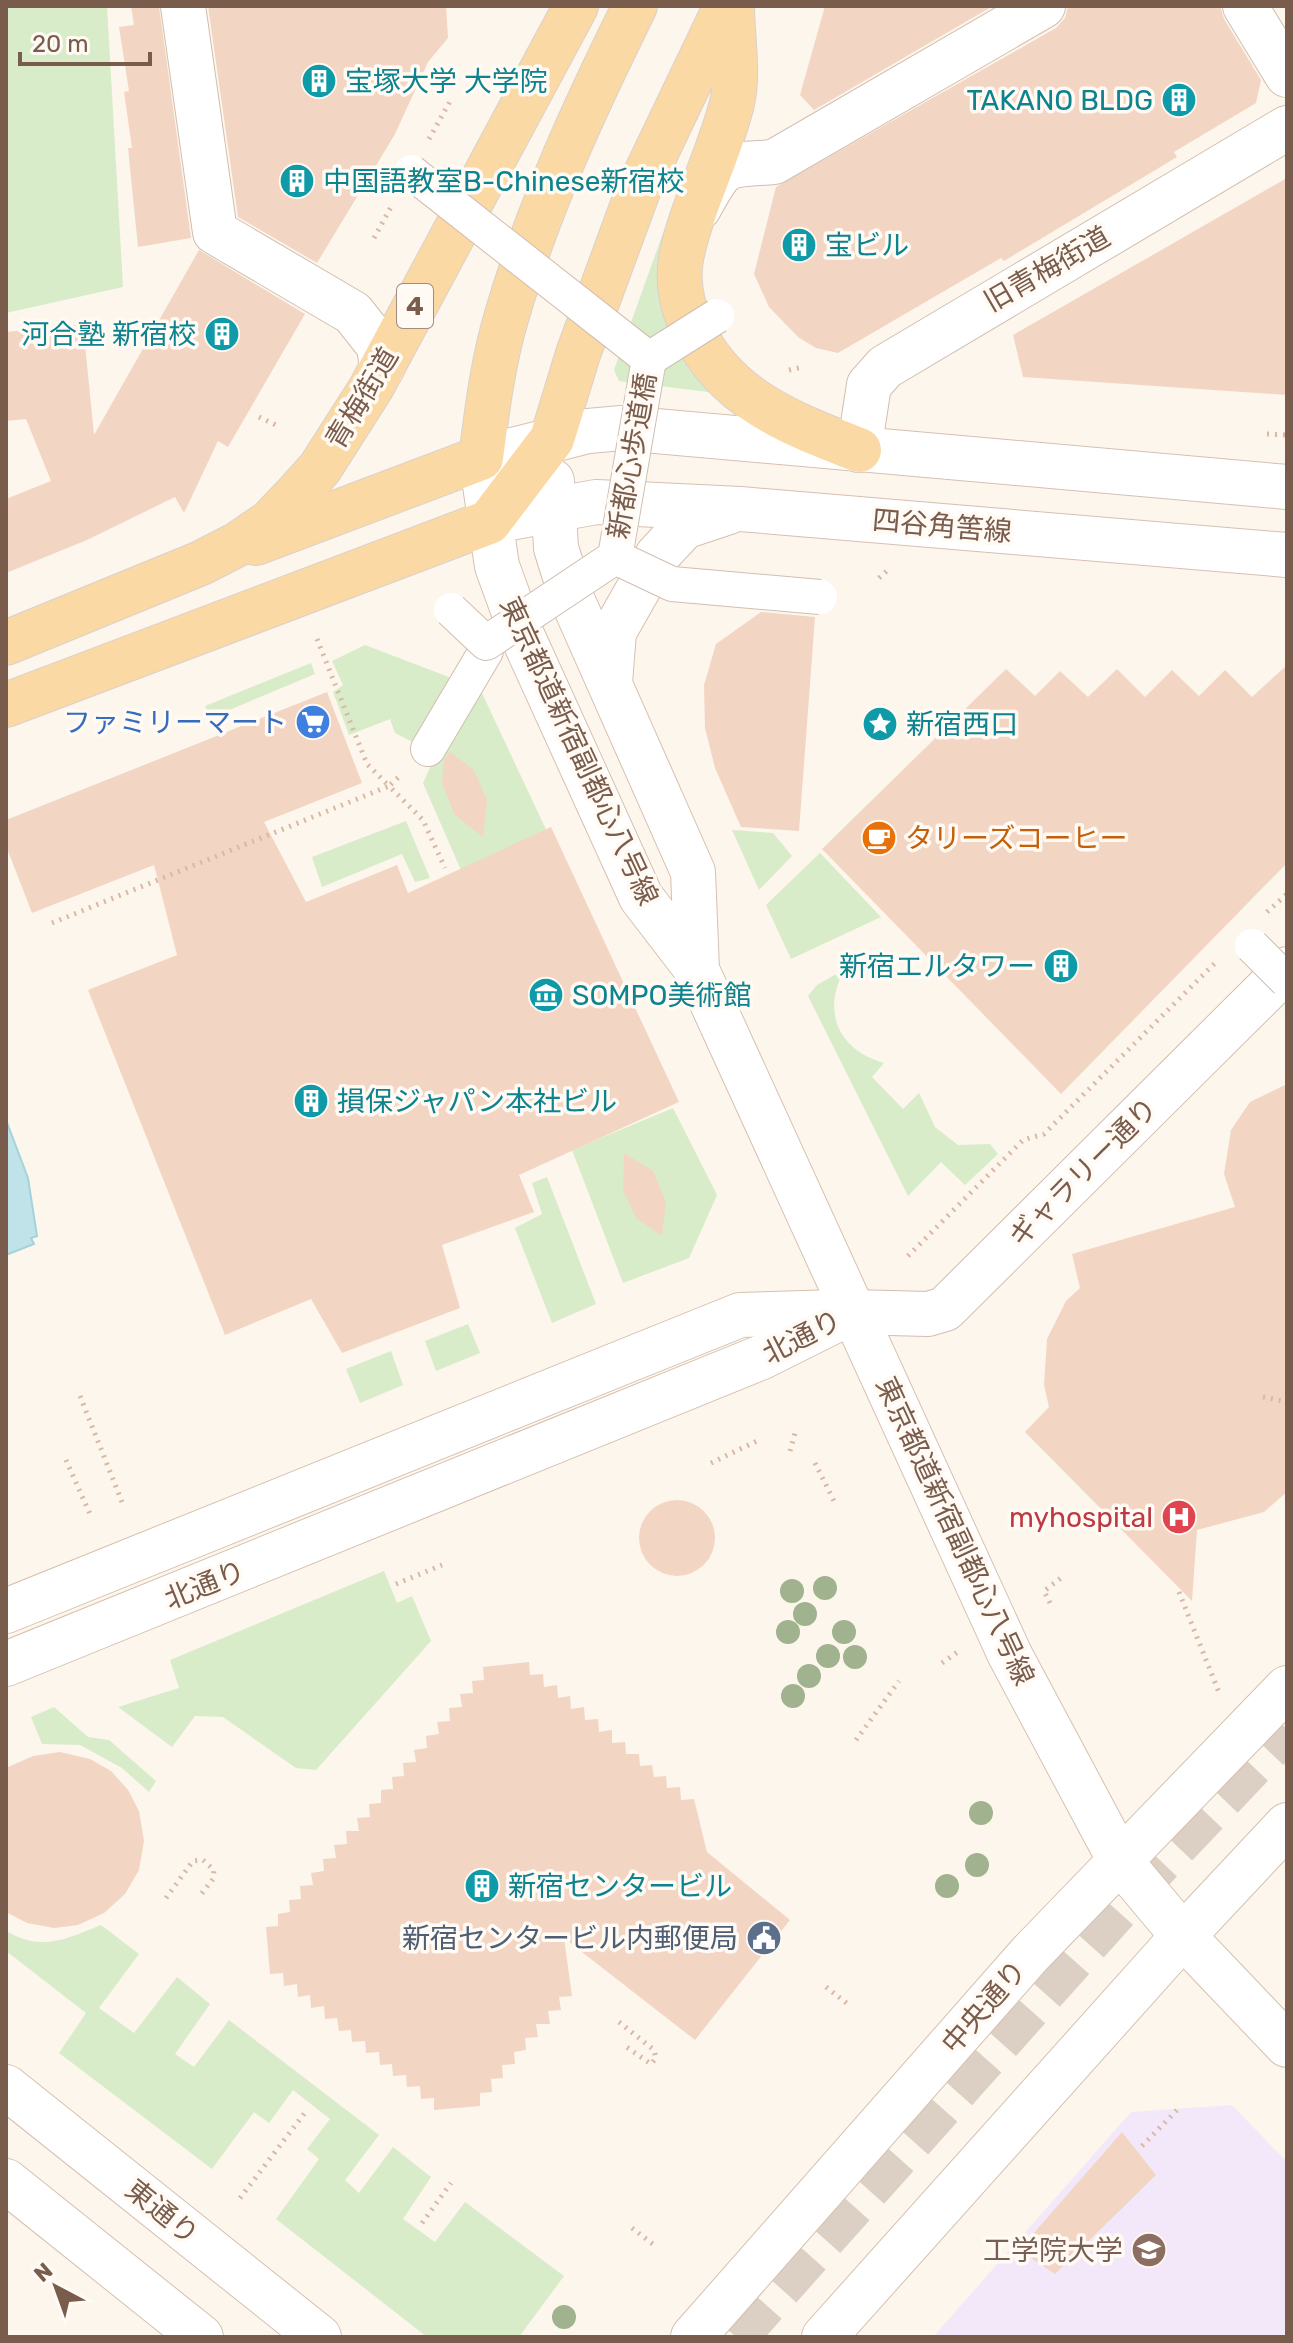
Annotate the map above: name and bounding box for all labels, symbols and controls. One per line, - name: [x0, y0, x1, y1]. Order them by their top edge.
- scale bar: [20, 16, 150, 66]
- text: 20 m: [32, 30, 89, 58]
- building icon: 宝塚大学 大学院: [300, 62, 338, 100]
- place label: 宝塚大学 大学院: [345, 65, 548, 98]
- building icon: TAKANO BLDG: [1160, 81, 1198, 119]
- place label: TAKANO BLDG: [966, 84, 1153, 117]
- building icon: 中国語教室B-Chinese新宿校: [278, 162, 316, 200]
- place label: 中国語教室B-Chinese新宿校: [323, 165, 684, 198]
- street label: 旧青梅街道: [978, 220, 1116, 318]
- building icon: 宝ビル: [780, 226, 818, 264]
- place label: 宝ビル: [825, 229, 909, 262]
- road number: 4: [397, 284, 433, 328]
- building icon: 河合塾 新宿校: [203, 315, 241, 353]
- place label: 河合塾 新宿校: [21, 318, 196, 351]
- street label: 青梅街道: [319, 341, 405, 455]
- street label: 新都心歩道橋: [601, 370, 663, 542]
- street label: 四谷角筈線: [871, 503, 1013, 549]
- street label: 東京都道新宿副都心八号線: [493, 592, 665, 910]
- supermarket icon: ファミリーマート: [294, 703, 332, 741]
- place icon: 新宿西口: [861, 705, 899, 743]
- place label: ファミリーマート: [63, 706, 287, 739]
- place label: 新宿西口: [906, 708, 1018, 741]
- cafe icon: タリーズコーヒー: [860, 819, 898, 857]
- place label: タリーズコーヒー: [905, 822, 1128, 855]
- building icon: 新宿エルタワー: [1042, 947, 1080, 985]
- place label: 新宿エルタワー: [839, 950, 1035, 983]
- museum icon: SOMPO美術館: [527, 976, 565, 1014]
- place label: SOMPO美術館: [572, 979, 752, 1012]
- building icon: 損保ジャパン本社ビル: [292, 1082, 330, 1120]
- place label: 損保ジャパン本社ビル: [337, 1085, 617, 1118]
- street label: ギャラリー通り: [1002, 1091, 1164, 1253]
- street label: 北通り: [757, 1303, 847, 1371]
- street label: 東京都道新宿副都心八号線: [869, 1372, 1041, 1690]
- hospital icon: myhospital: [1160, 1498, 1198, 1536]
- place label: myhospital: [1009, 1501, 1153, 1534]
- street label: 北通り: [160, 1554, 250, 1616]
- building icon: 新宿センタービル: [463, 1867, 501, 1905]
- place label: 新宿センタービル: [508, 1870, 732, 1903]
- public building icon: 新宿センタービル内郵便局: [745, 1919, 783, 1957]
- place label: 新宿センタービル内郵便局: [402, 1922, 738, 1955]
- street label: 中央通り: [935, 1954, 1033, 2060]
- street label: 東通り: [119, 2173, 205, 2251]
- school or university icon: 工学院大学: [1130, 2231, 1168, 2269]
- place label: 工学院大学: [983, 2234, 1123, 2267]
- north arrow: [16, 2247, 96, 2327]
- text: N: [28, 2257, 58, 2288]

